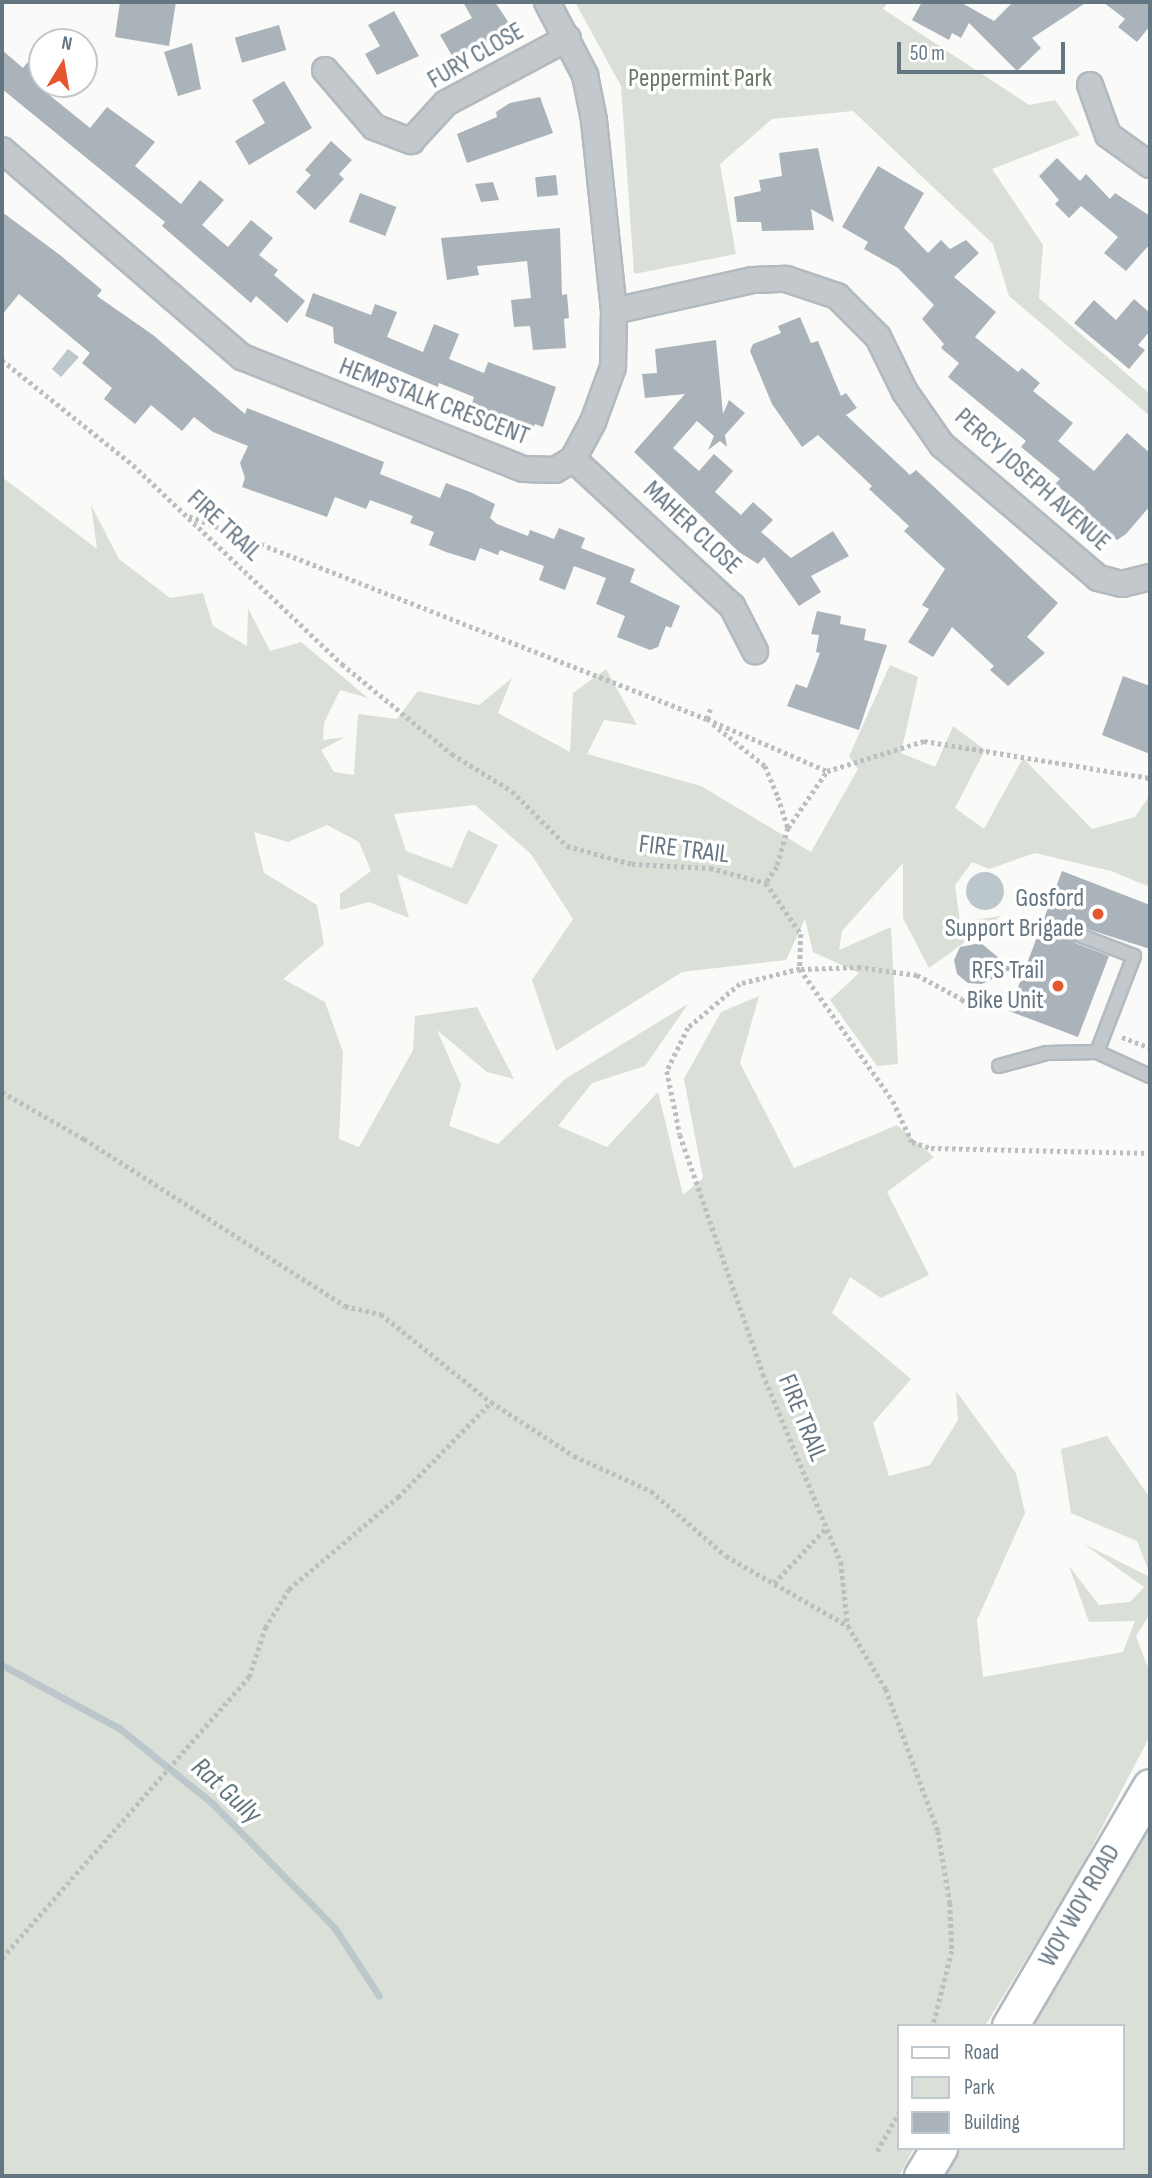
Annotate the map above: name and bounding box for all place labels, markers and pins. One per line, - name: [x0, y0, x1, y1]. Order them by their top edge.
- place label: Gosford Support Brigade: [945, 883, 1084, 944]
- marker: Gosford Support Brigade: [1090, 906, 1106, 922]
- place label: RFS Trail Bike Unit: [967, 955, 1044, 1016]
- marker: RFS Trail Bike Unit: [1050, 978, 1066, 994]

